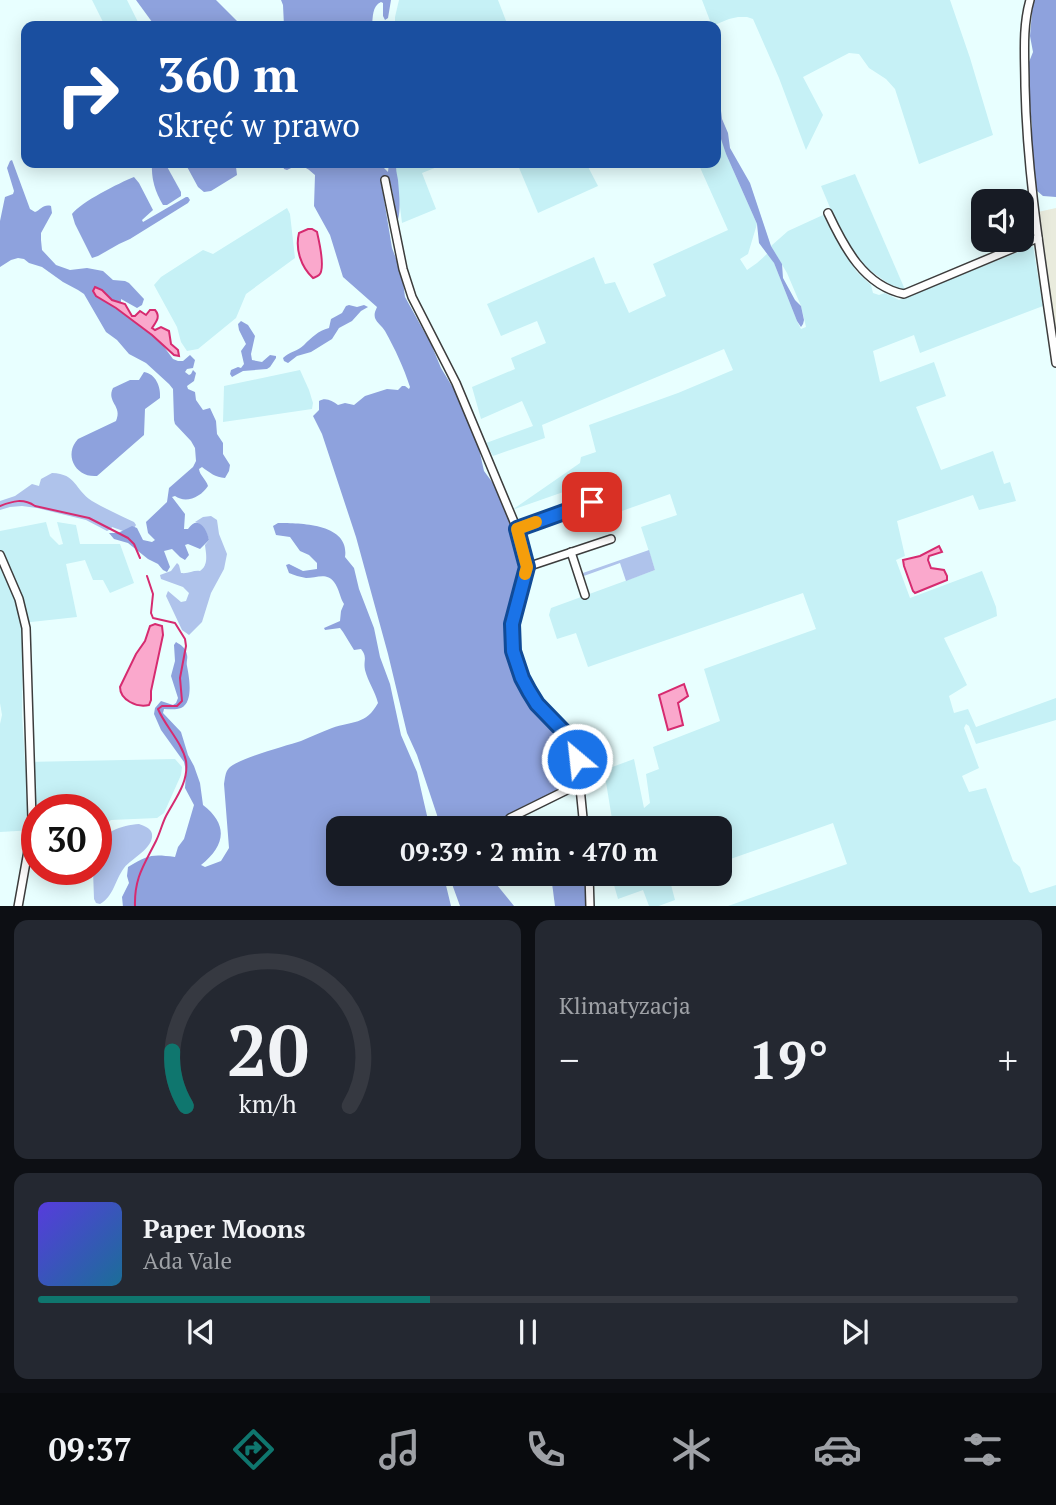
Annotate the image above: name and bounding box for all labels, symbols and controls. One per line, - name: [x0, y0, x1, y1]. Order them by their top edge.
- text: 360 m: [157, 41, 299, 106]
- icon: right: [42, 49, 133, 140]
- text: Skręć w prawo: [157, 104, 360, 146]
- map controls: [971, 189, 1034, 252]
- button: sound: [971, 189, 1034, 252]
- pin: [562, 472, 622, 532]
- icon: arrive: [573, 483, 611, 521]
- position arrow: [540, 722, 614, 796]
- speed limit sign: 30: [21, 794, 112, 885]
- text: 09:39 · 2 min · 470 m: [400, 834, 658, 868]
- text: Klimatyzacja: [559, 990, 691, 1021]
- text: 20: [226, 1000, 309, 1097]
- text: 19°: [748, 1025, 829, 1094]
- text: −: [559, 1035, 579, 1085]
- text: +: [998, 1035, 1018, 1085]
- text: km/h: [239, 1086, 297, 1119]
- text: Paper Moons: [143, 1211, 306, 1245]
- text: Ada Vale: [143, 1245, 232, 1276]
- icon: previous: [182, 1313, 220, 1351]
- icon: pause: [509, 1313, 547, 1351]
- icon: next: [836, 1313, 874, 1351]
- icon: directions: [229, 1425, 278, 1474]
- icon: music: [375, 1425, 424, 1474]
- icon: phone: [521, 1425, 570, 1474]
- icon: climate: [667, 1425, 716, 1474]
- icon: car: [813, 1425, 862, 1474]
- icon: filters: [958, 1425, 1007, 1474]
- text: 09:37: [48, 1428, 132, 1470]

